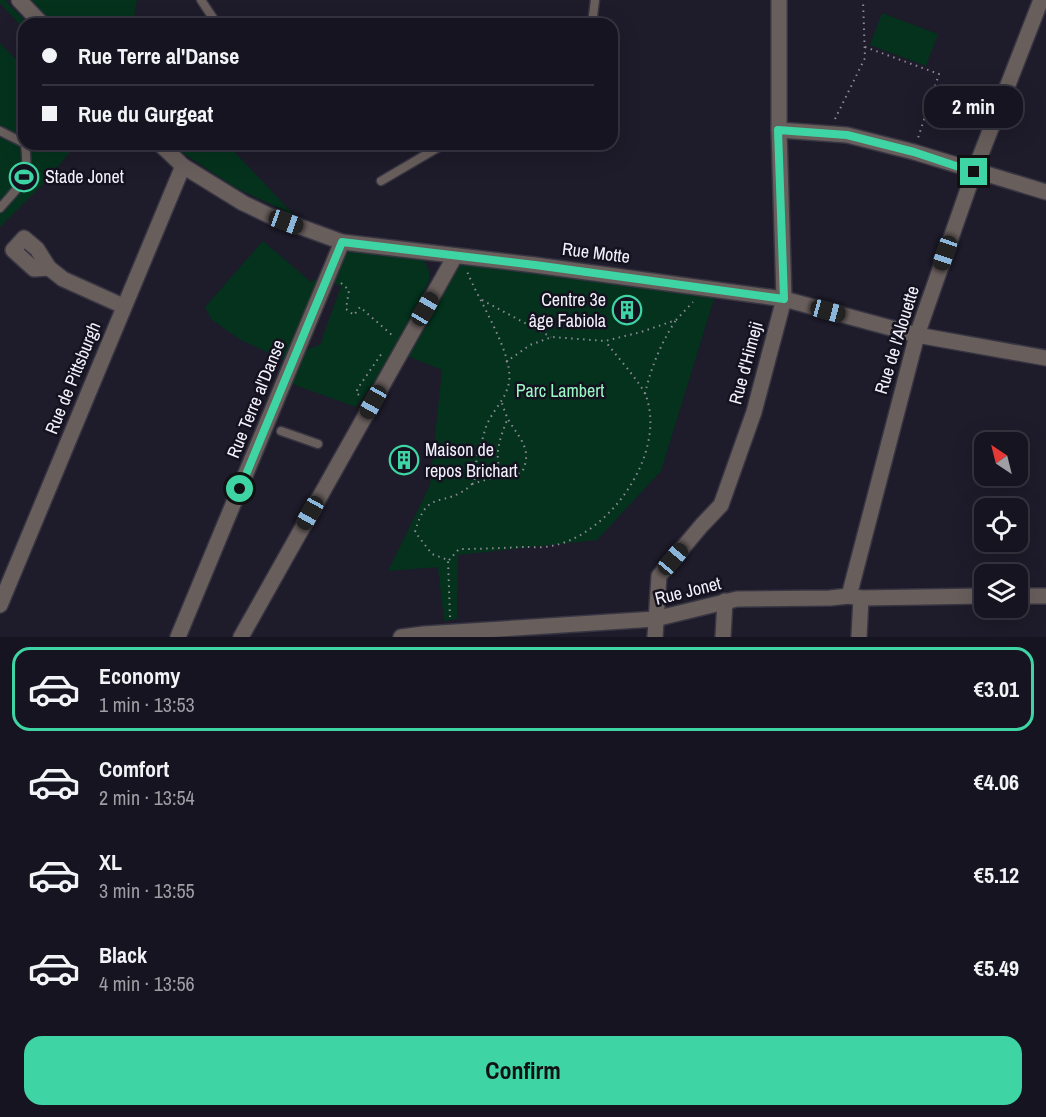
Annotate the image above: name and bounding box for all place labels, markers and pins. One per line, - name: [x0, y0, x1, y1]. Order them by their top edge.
- sports icon: Stade Jonet: [8, 161, 40, 193]
- place label: Stade Jonet: [45, 164, 124, 189]
- place label: Centre 3e âge Fabiola: [529, 287, 606, 333]
- building icon: Centre 3e âge Fabiola: [611, 294, 643, 326]
- place label: Maison de repos Brichart: [425, 437, 518, 483]
- building icon: Maison de repos Brichart: [388, 444, 420, 476]

